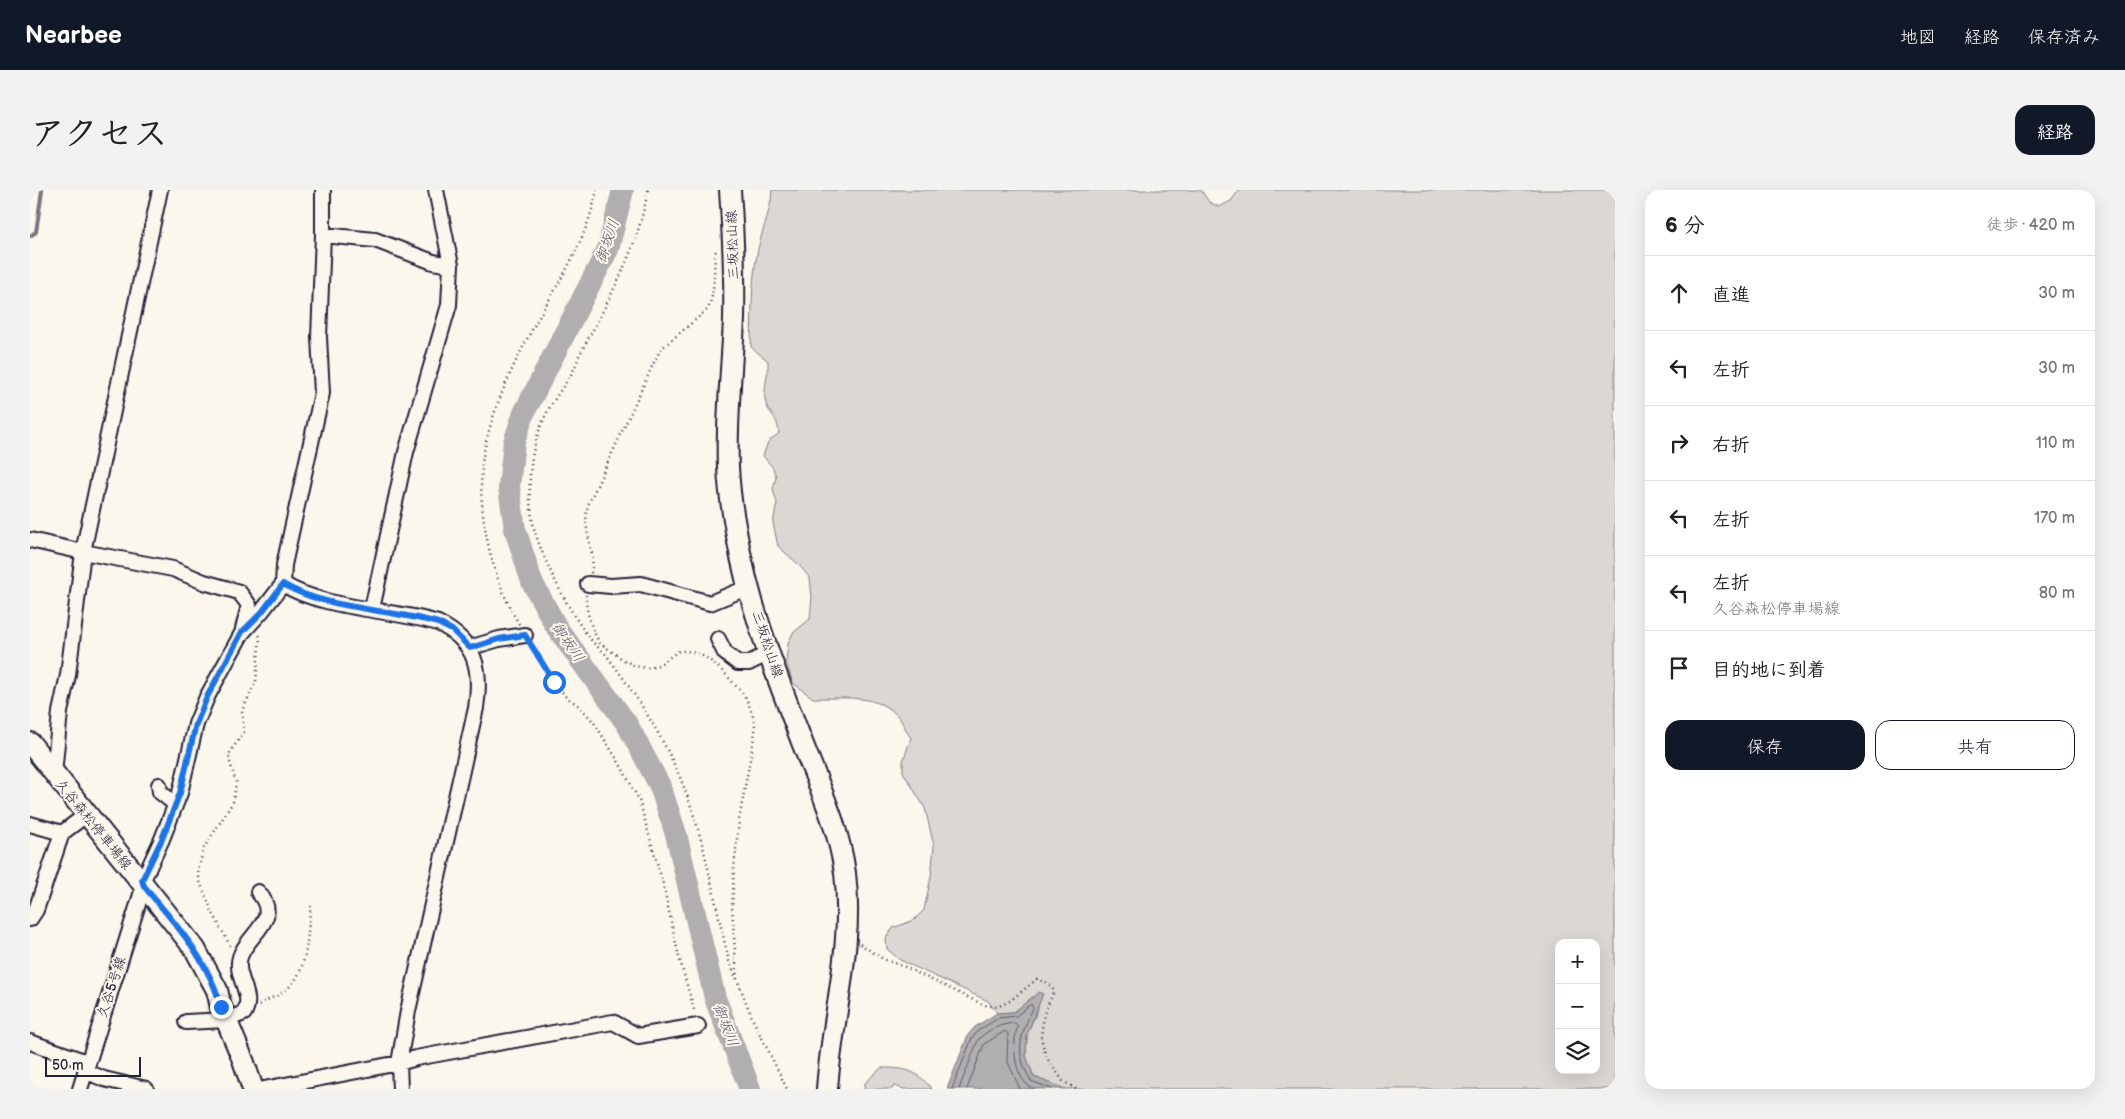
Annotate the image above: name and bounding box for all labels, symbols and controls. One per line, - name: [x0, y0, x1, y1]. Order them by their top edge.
- text: Nearbee: [25, 21, 122, 50]
- text: 地図: [1900, 27, 1936, 48]
- text: 経路: [1964, 27, 2000, 48]
- text: 保存済み: [2028, 27, 2100, 48]
- button: 経路: [2015, 105, 2095, 155]
- text: アクセス: [30, 113, 168, 156]
- street label: 三坂松山線: [723, 210, 742, 280]
- text: 6 分: [1665, 213, 1704, 238]
- text: 徒歩 · 420 m: [1986, 216, 2075, 235]
- water label: 御坂川: [591, 217, 624, 266]
- icon: ahead: [1665, 279, 1693, 307]
- text: 直進: [1712, 284, 1750, 307]
- text: 30 m: [2038, 284, 2075, 303]
- icon: left: [1665, 354, 1693, 382]
- text: 左折: [1712, 359, 1750, 382]
- text: 30 m: [2038, 359, 2075, 378]
- icon: right: [1665, 429, 1693, 457]
- text: 右折: [1712, 434, 1750, 457]
- text: 110 m: [2036, 434, 2075, 453]
- icon: left: [1665, 504, 1693, 532]
- text: 左折: [1712, 509, 1750, 532]
- text: 170 m: [2034, 509, 2075, 528]
- text: 左折: [1712, 572, 1750, 595]
- icon: left: [1665, 579, 1693, 607]
- text: 80 m: [2039, 584, 2075, 603]
- text: 久谷森松停車場線: [1712, 600, 1840, 619]
- street label: 三坂松山線: [748, 608, 787, 680]
- water label: 御坂川: [547, 618, 588, 666]
- icon: arrive: [1665, 654, 1693, 682]
- text: 目的地に到着: [1712, 659, 1826, 682]
- route start: [543, 671, 566, 694]
- button: 保存: [1665, 720, 1865, 770]
- button: 共有: [1875, 720, 2075, 770]
- street label: 久谷森松停車場線: [52, 775, 135, 873]
- map controls: [1555, 939, 1600, 1074]
- button: +: [1555, 939, 1600, 984]
- street label: 久谷5号線: [93, 954, 129, 1020]
- button: −: [1555, 984, 1600, 1029]
- route end: [210, 996, 233, 1019]
- water label: 御坂川: [709, 1001, 742, 1050]
- button: layers: [1555, 1029, 1600, 1074]
- scale bar: [45, 1054, 141, 1077]
- text: 50 m: [52, 1057, 84, 1074]

